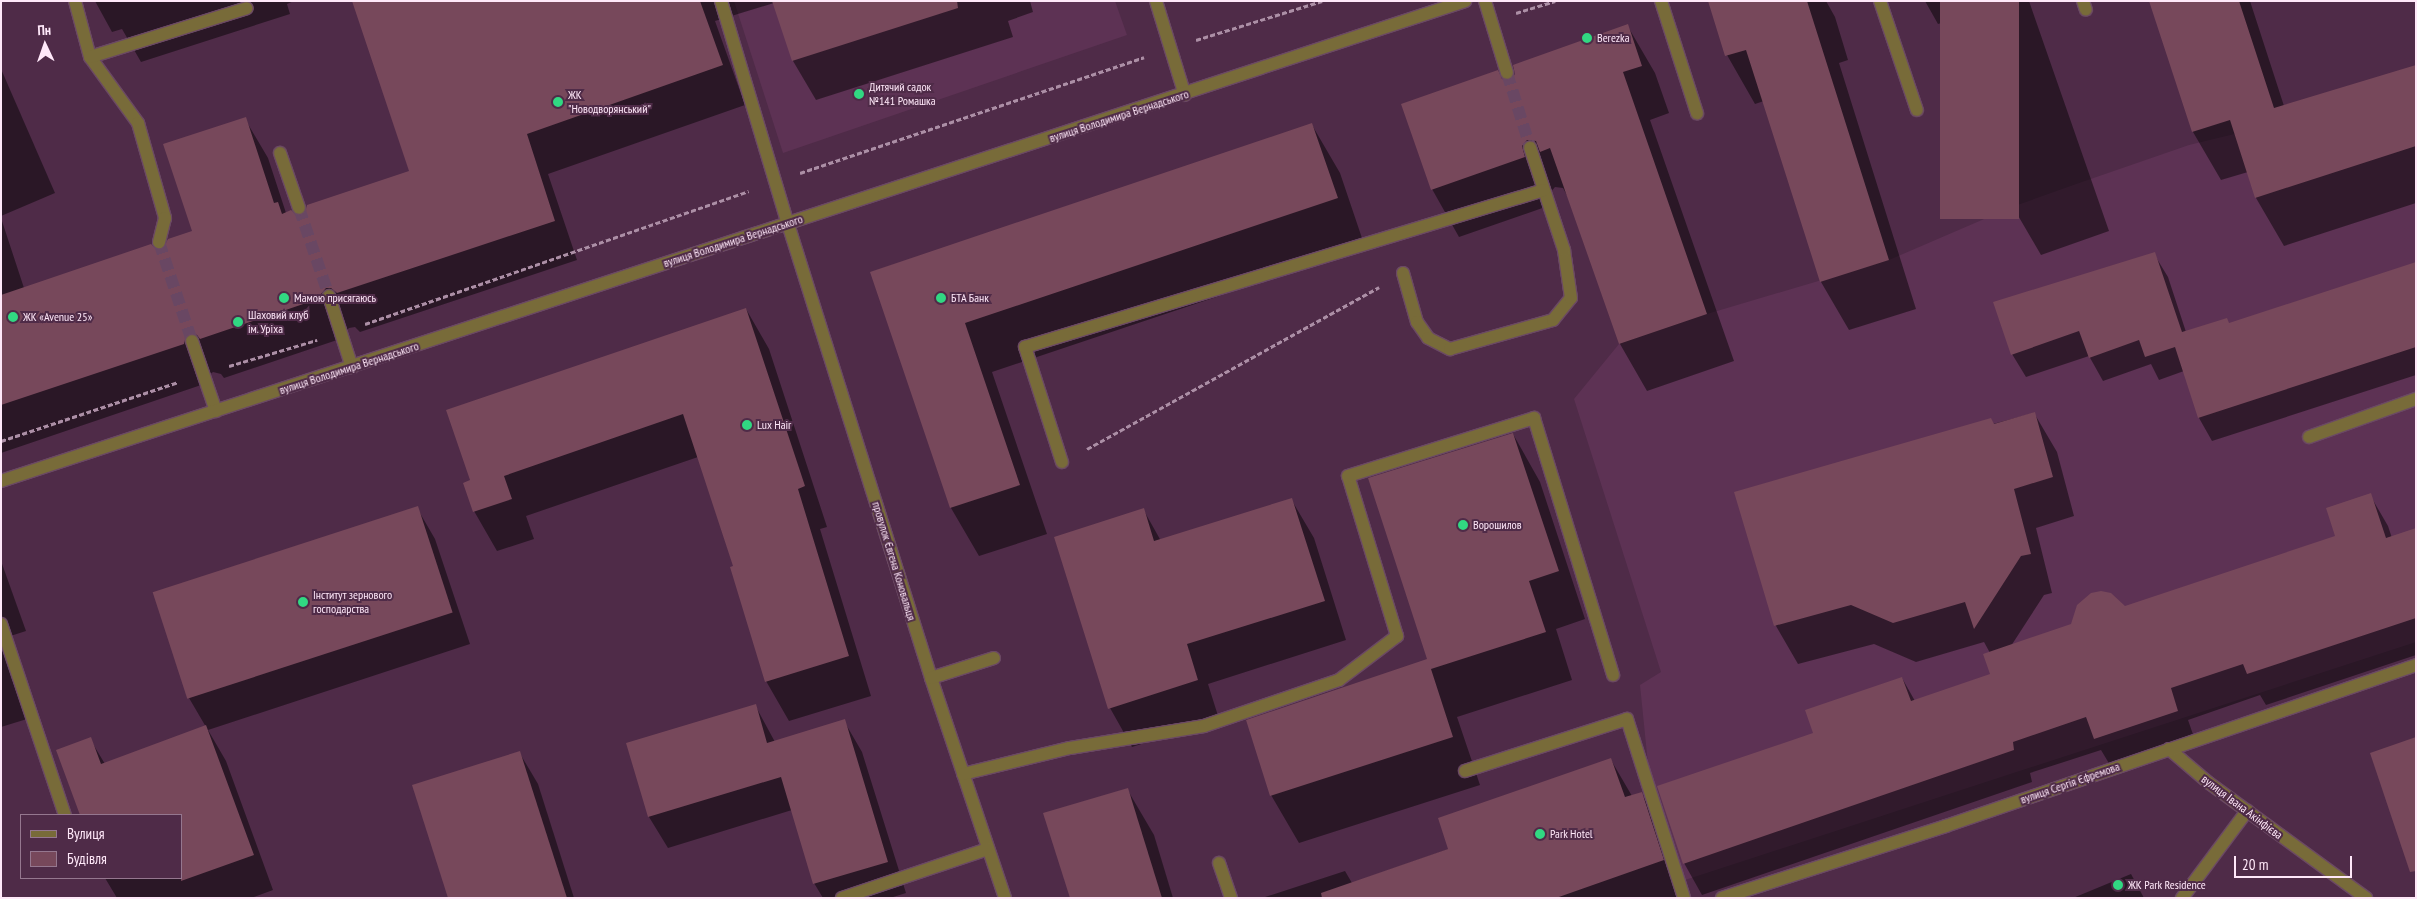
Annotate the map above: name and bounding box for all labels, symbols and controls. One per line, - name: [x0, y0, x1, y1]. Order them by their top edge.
- north arrow: [20, 20, 70, 70]
- text: Пн: [37, 21, 51, 39]
- place label: Berezka: [1597, 31, 1630, 45]
- marker: Berezka: [1581, 32, 1593, 44]
- place label: Дитячий садок №141 Ромашка: [869, 80, 936, 108]
- street label: вулиця Володимира Вернадського: [1048, 87, 1190, 145]
- place label: ЖК "Новодворянський": [568, 88, 651, 116]
- marker: Дитячий садок №141 Ромашка: [853, 88, 865, 100]
- marker: ЖК "Новодворянський": [552, 96, 564, 108]
- street label: вулиця Володимира Вернадського: [662, 212, 804, 270]
- place label: Мамою присягаюсь: [294, 291, 376, 305]
- place label: БТА Банк: [951, 291, 989, 305]
- marker: Мамою присягаюсь: [278, 292, 290, 304]
- marker: БТА Банк: [935, 292, 947, 304]
- place label: Шаховий клуб ім. Уріха: [248, 308, 308, 336]
- place label: ЖК «Avenue 25»: [23, 310, 92, 324]
- marker: ЖК «Avenue 25»: [7, 311, 19, 323]
- marker: Шаховий клуб ім. Уріха: [232, 316, 244, 328]
- street label: вулиця Володимира Вернадського: [278, 339, 420, 397]
- place label: Lux Hair: [757, 418, 792, 432]
- marker: Lux Hair: [741, 419, 753, 431]
- street label: провулок Євгена Коновальця: [869, 500, 919, 622]
- place label: Ворошилов: [1473, 518, 1522, 532]
- marker: Ворошилов: [1457, 519, 1469, 531]
- place label: Інститут зернового господарства: [313, 588, 392, 616]
- marker: Інститут зернового господарства: [297, 596, 309, 608]
- street label: вулиця Сергія Єфремова: [2018, 759, 2122, 807]
- street label: вулиця Івана Акінфієва: [2198, 772, 2286, 842]
- legend: [20, 814, 182, 879]
- text: Вулиця: [67, 824, 105, 843]
- place label: Park Hotel: [1550, 827, 1593, 841]
- marker: Park Hotel: [1534, 828, 1546, 840]
- scale bar: [2237, 846, 2354, 878]
- text: Будівля: [67, 849, 107, 868]
- text: 20 m: [2242, 855, 2268, 874]
- place label: ЖК Park Residence: [2128, 878, 2206, 892]
- marker: ЖК Park Residence: [2112, 879, 2124, 891]

